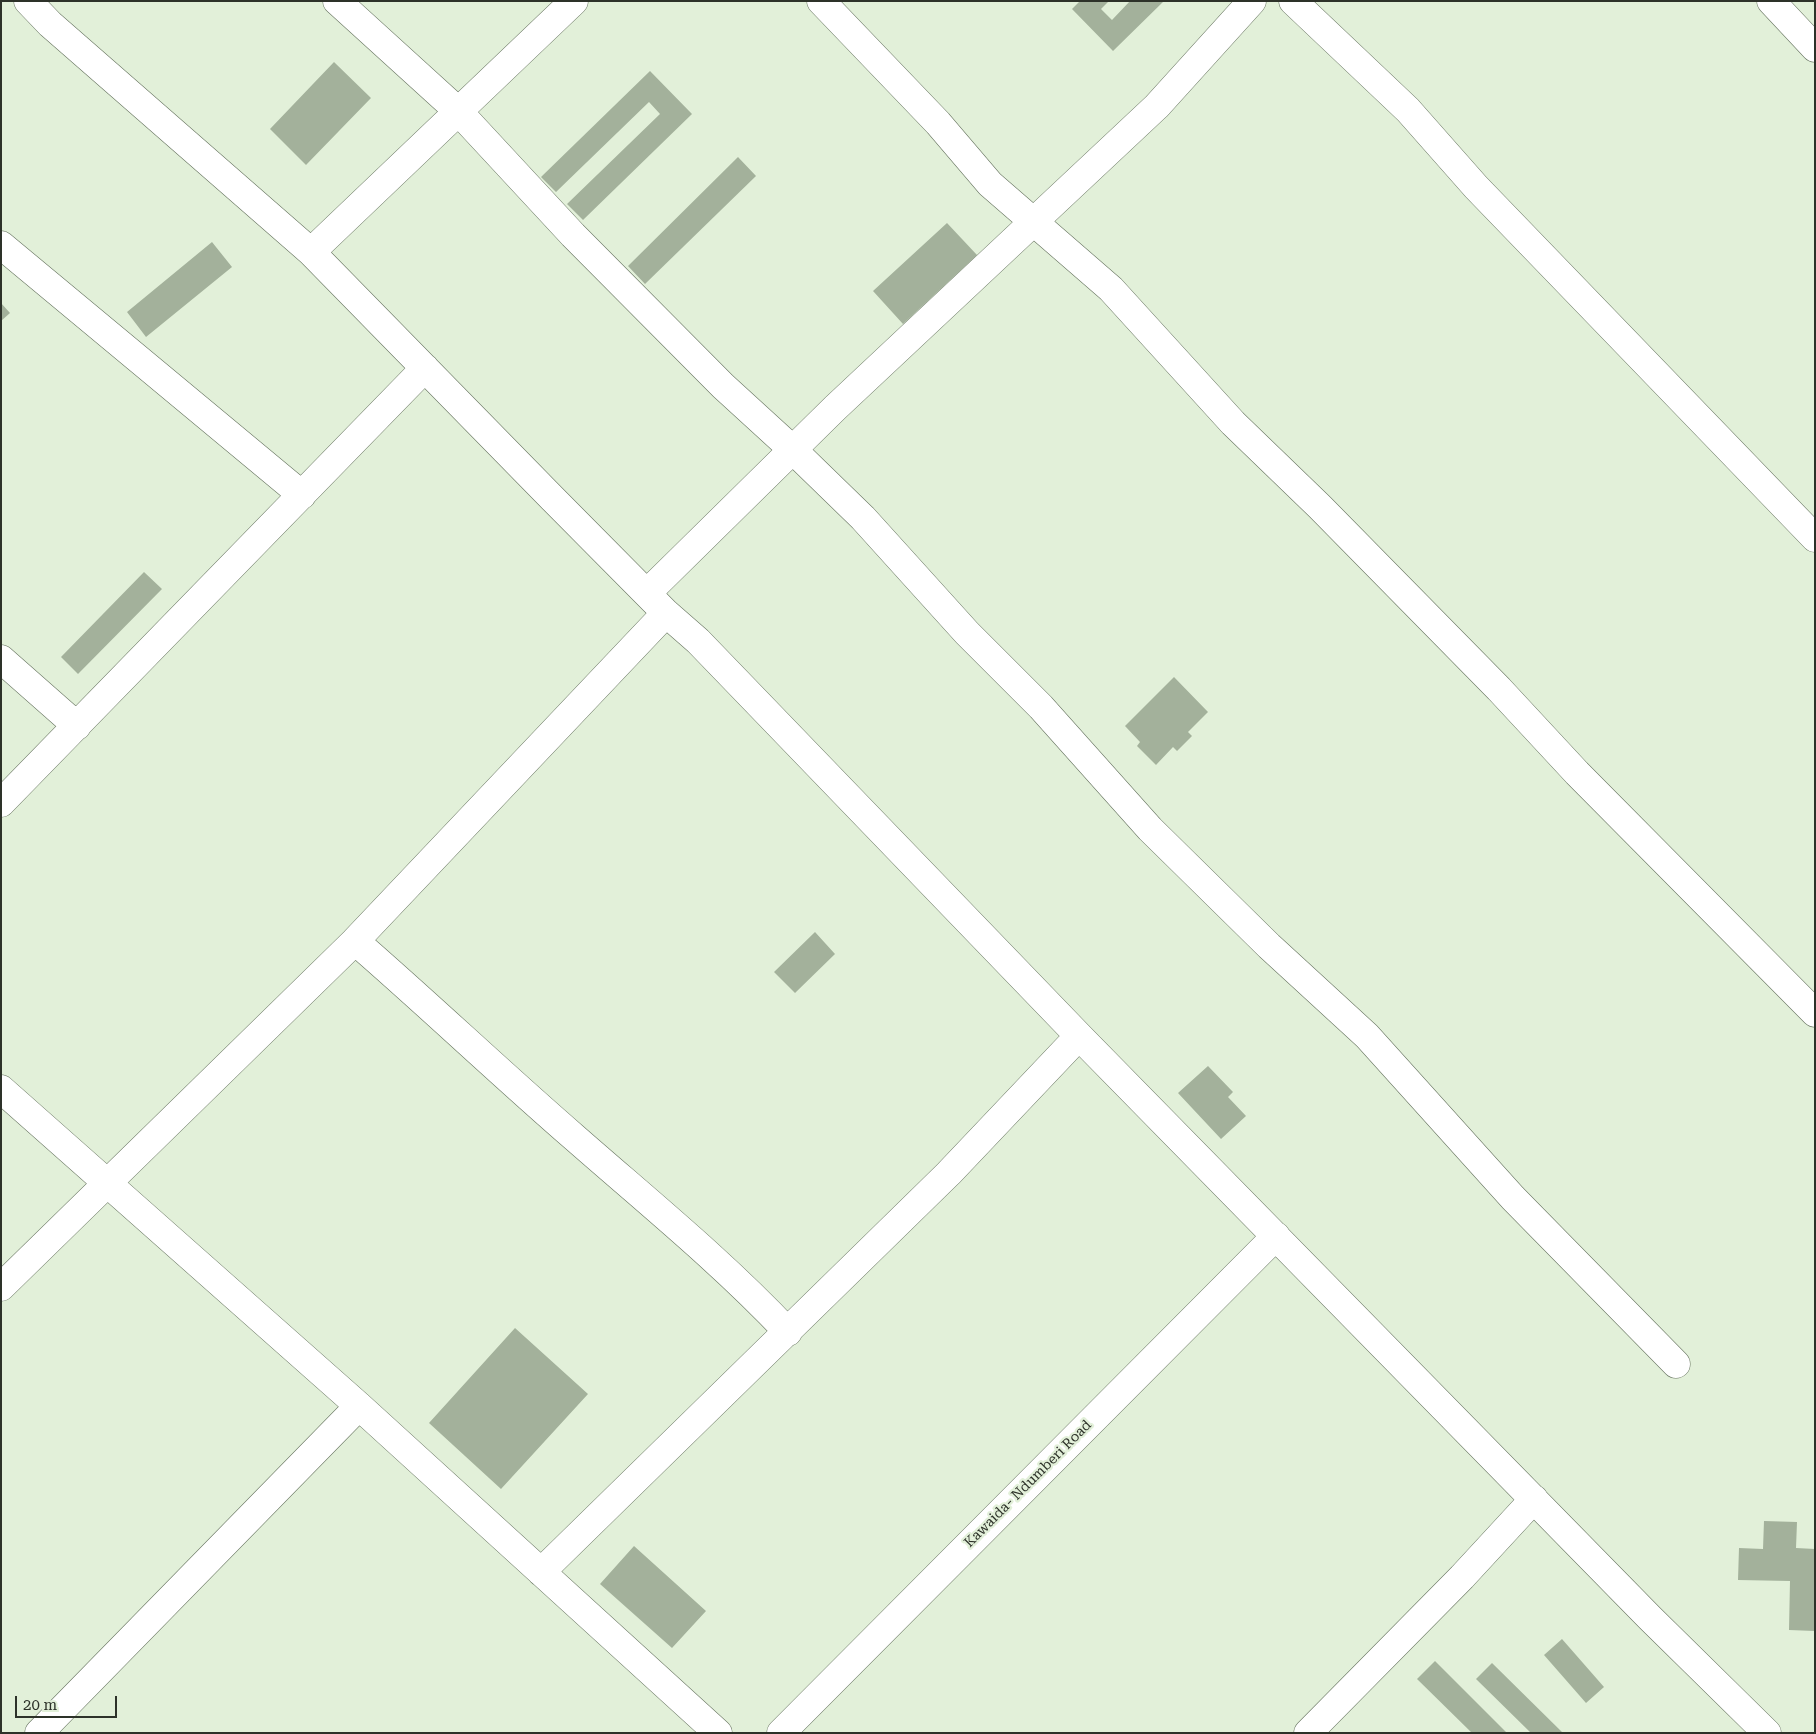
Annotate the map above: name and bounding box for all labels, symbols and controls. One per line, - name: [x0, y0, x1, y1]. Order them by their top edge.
- street label: Kawaida- Ndumberi Road: [961, 1417, 1095, 1551]
- scale bar: [18, 1686, 120, 1718]
- text: 20 m: [23, 1696, 57, 1714]

